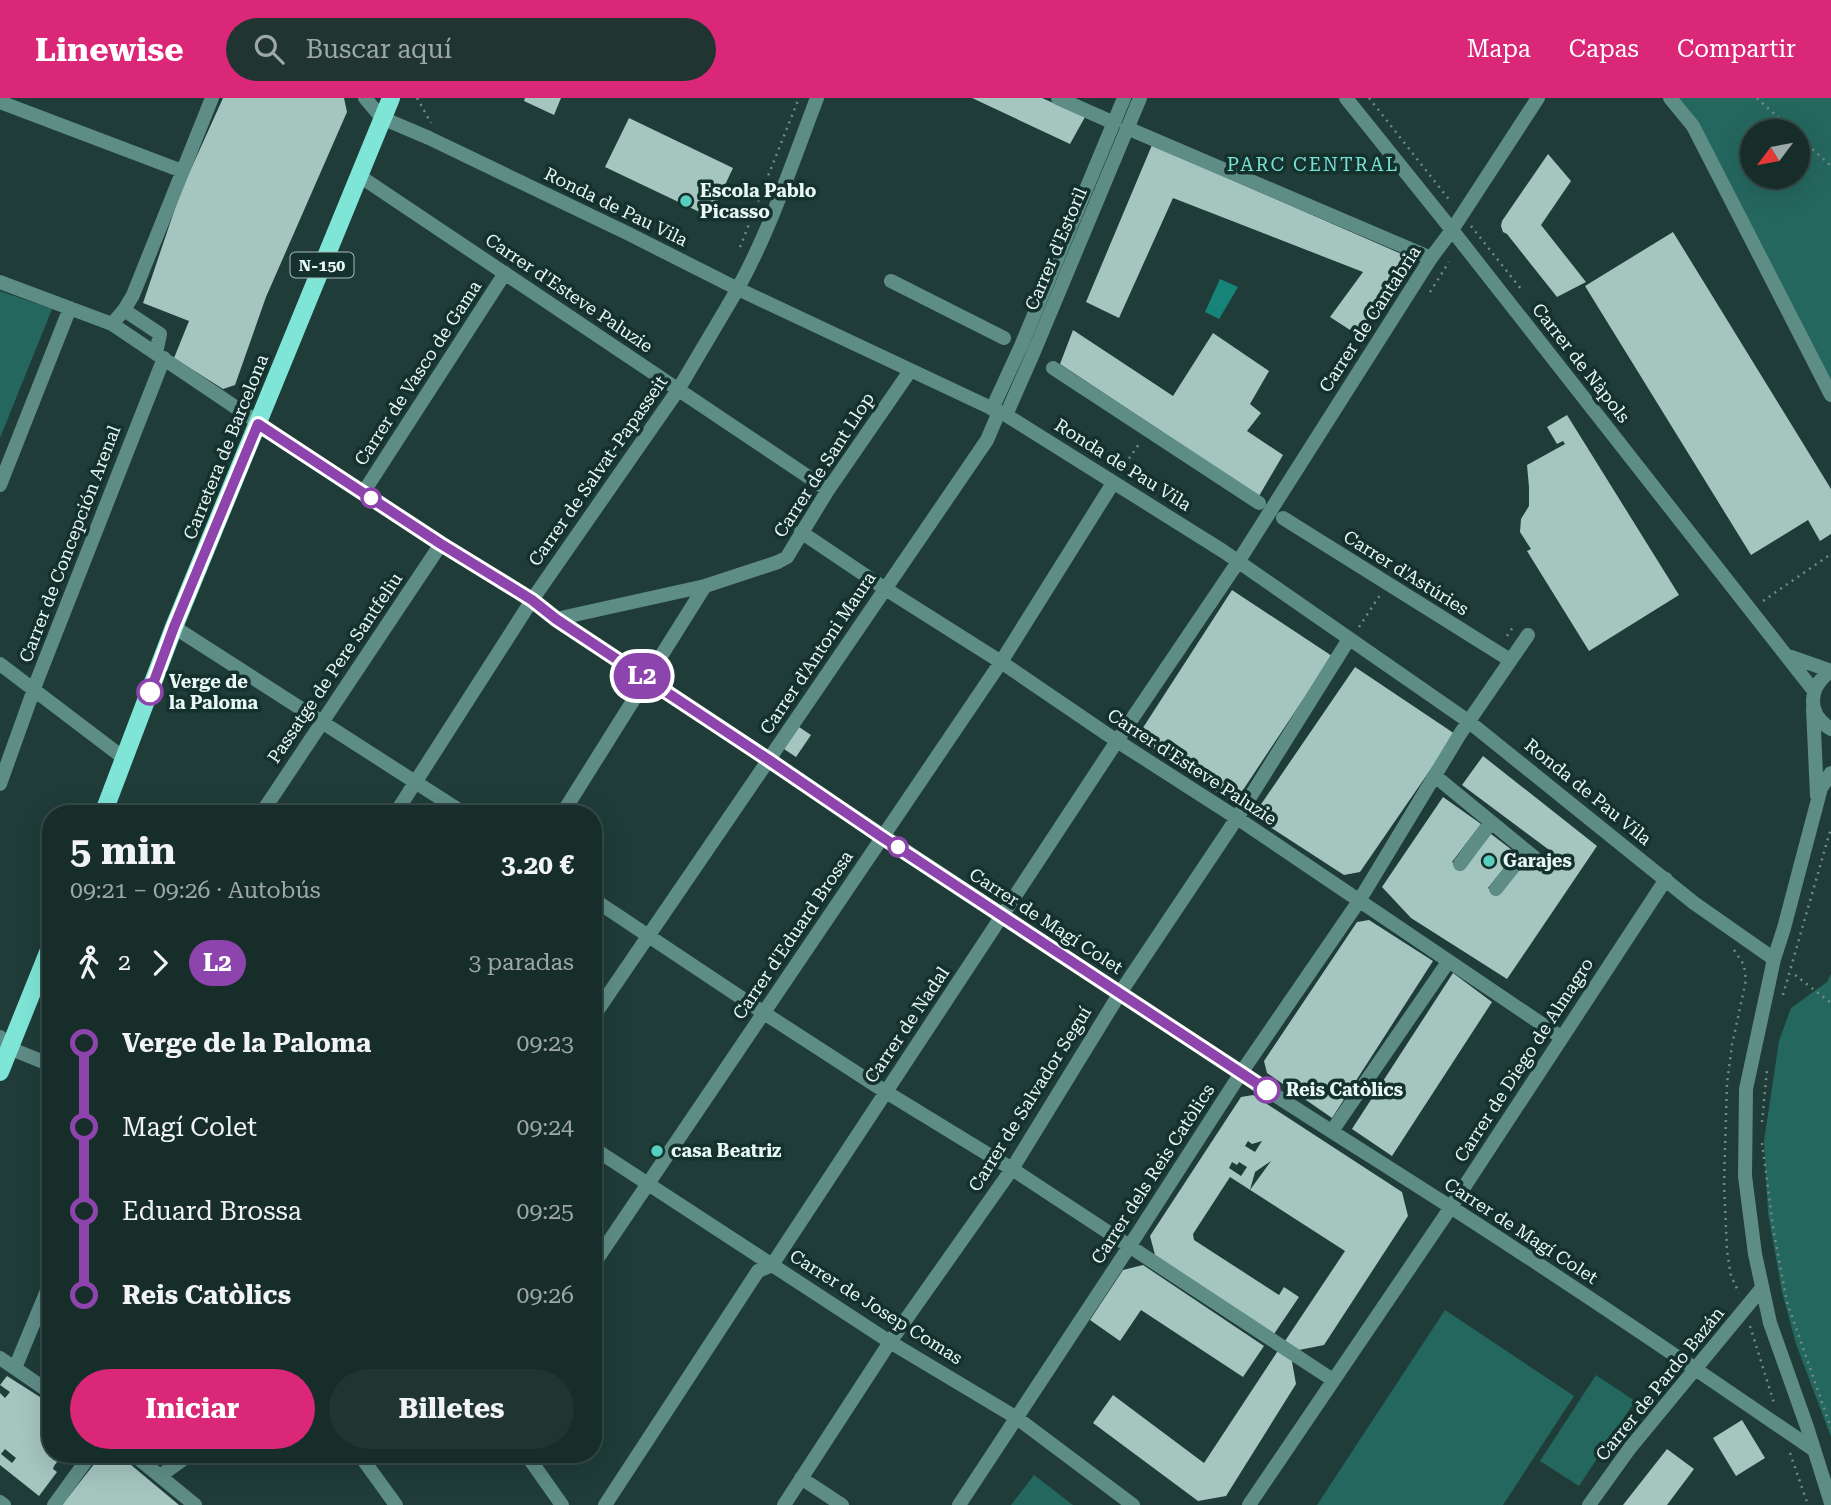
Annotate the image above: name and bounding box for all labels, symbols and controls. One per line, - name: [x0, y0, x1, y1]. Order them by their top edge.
- search box: [226, 18, 716, 81]
- text: Linewise: [35, 30, 184, 69]
- icon: search: [250, 30, 288, 68]
- text: Buscar aquí: [306, 34, 452, 64]
- text: Mapa: [1467, 35, 1531, 63]
- text: Capas: [1569, 35, 1639, 63]
- text: Compartir: [1677, 35, 1796, 63]
- north arrow: [1740, 119, 1810, 189]
- map controls: [1740, 119, 1810, 189]
- district label: PARC CENTRAL: [1227, 153, 1399, 176]
- street label: Ronda de Pau Vila: [541, 163, 692, 250]
- place label: Escola Pablo Picasso: [700, 180, 817, 222]
- street label: Carrer d'Estoril: [1020, 184, 1091, 313]
- marker: Escola Pablo Picasso: [678, 193, 694, 209]
- street label: Carrer d'Esteve Paluzie: [482, 229, 657, 357]
- street label: Carrer de Cantabria: [1314, 241, 1425, 396]
- road number: N-150: [290, 252, 354, 278]
- street label: Carrer de Vasco de Gama: [350, 276, 485, 469]
- street label: Carrer de Nàpols: [1528, 299, 1635, 427]
- street label: Carretera de Barcelona: [179, 351, 272, 542]
- street label: Carrer de Salvat-Papasseit: [524, 371, 672, 570]
- street label: Carrer de Sant Llop: [769, 388, 878, 541]
- street label: Ronda de Pau Vila: [1051, 414, 1196, 515]
- street label: Carrer de Concepción Arenal: [15, 422, 125, 665]
- unlabelled marker: [361, 488, 381, 508]
- street label: Carrer d'Astúries: [1340, 526, 1473, 620]
- street label: Carrer d'Antoni Maura: [755, 567, 880, 738]
- street label: Passatge de Pere Santfeliu: [263, 568, 406, 767]
- line badge: L2: [610, 653, 674, 699]
- text: L2: [628, 662, 656, 690]
- place label: Verge de la Paloma: [169, 671, 259, 713]
- marker: Verge de la Paloma: [137, 679, 163, 705]
- street label: Carrer d'Esteve Paluzie: [1104, 704, 1281, 829]
- street label: Ronda de Pau Vila: [1521, 734, 1656, 849]
- text: 5 min: [70, 829, 176, 873]
- unlabelled marker: [888, 837, 908, 857]
- street label: Carrer d'Eduard Brossa: [728, 846, 857, 1023]
- text: 3.20 €: [501, 850, 574, 880]
- place label: Garajes: [1503, 850, 1572, 871]
- marker: Garajes: [1481, 853, 1497, 869]
- street label: Carrer de Magí Colet: [966, 863, 1127, 978]
- text: 09:21 – 09:26 · Autobús: [70, 877, 321, 904]
- icon: walk: [70, 944, 108, 982]
- icon: forward: [141, 944, 179, 982]
- text: 2: [118, 949, 131, 976]
- text: L2: [203, 949, 232, 977]
- text: 3 paradas: [468, 949, 574, 976]
- street label: Carrer de Diego de Almagro: [1450, 954, 1597, 1166]
- street label: Carrer de Nadal: [860, 962, 953, 1087]
- street label: Carrer de Salvador Seguí: [964, 1002, 1095, 1195]
- text: Verge de la Paloma: [122, 1028, 371, 1058]
- text: 09:23: [517, 1030, 574, 1057]
- marker: Reis Catòlics: [1254, 1077, 1280, 1103]
- place label: Reis Catòlics: [1286, 1079, 1403, 1100]
- street label: Carrer dels Reis Catòlics: [1087, 1080, 1219, 1268]
- text: Magí Colet: [122, 1112, 257, 1142]
- text: 09:24: [517, 1114, 574, 1141]
- place label: casa Beatriz: [671, 1140, 781, 1161]
- marker: casa Beatriz: [649, 1143, 665, 1159]
- street label: Carrer de Magí Colet: [1441, 1173, 1602, 1288]
- text: Eduard Brossa: [122, 1196, 302, 1226]
- text: 09:25: [517, 1198, 574, 1225]
- street label: Carrer de Josep Comas: [786, 1245, 966, 1368]
- text: Reis Catòlics: [122, 1280, 291, 1310]
- text: 09:26: [517, 1282, 574, 1309]
- street label: Carrer de Pardo Bazán: [1591, 1302, 1728, 1465]
- button: Iniciar: [70, 1369, 315, 1449]
- button: Billetes: [329, 1369, 574, 1449]

